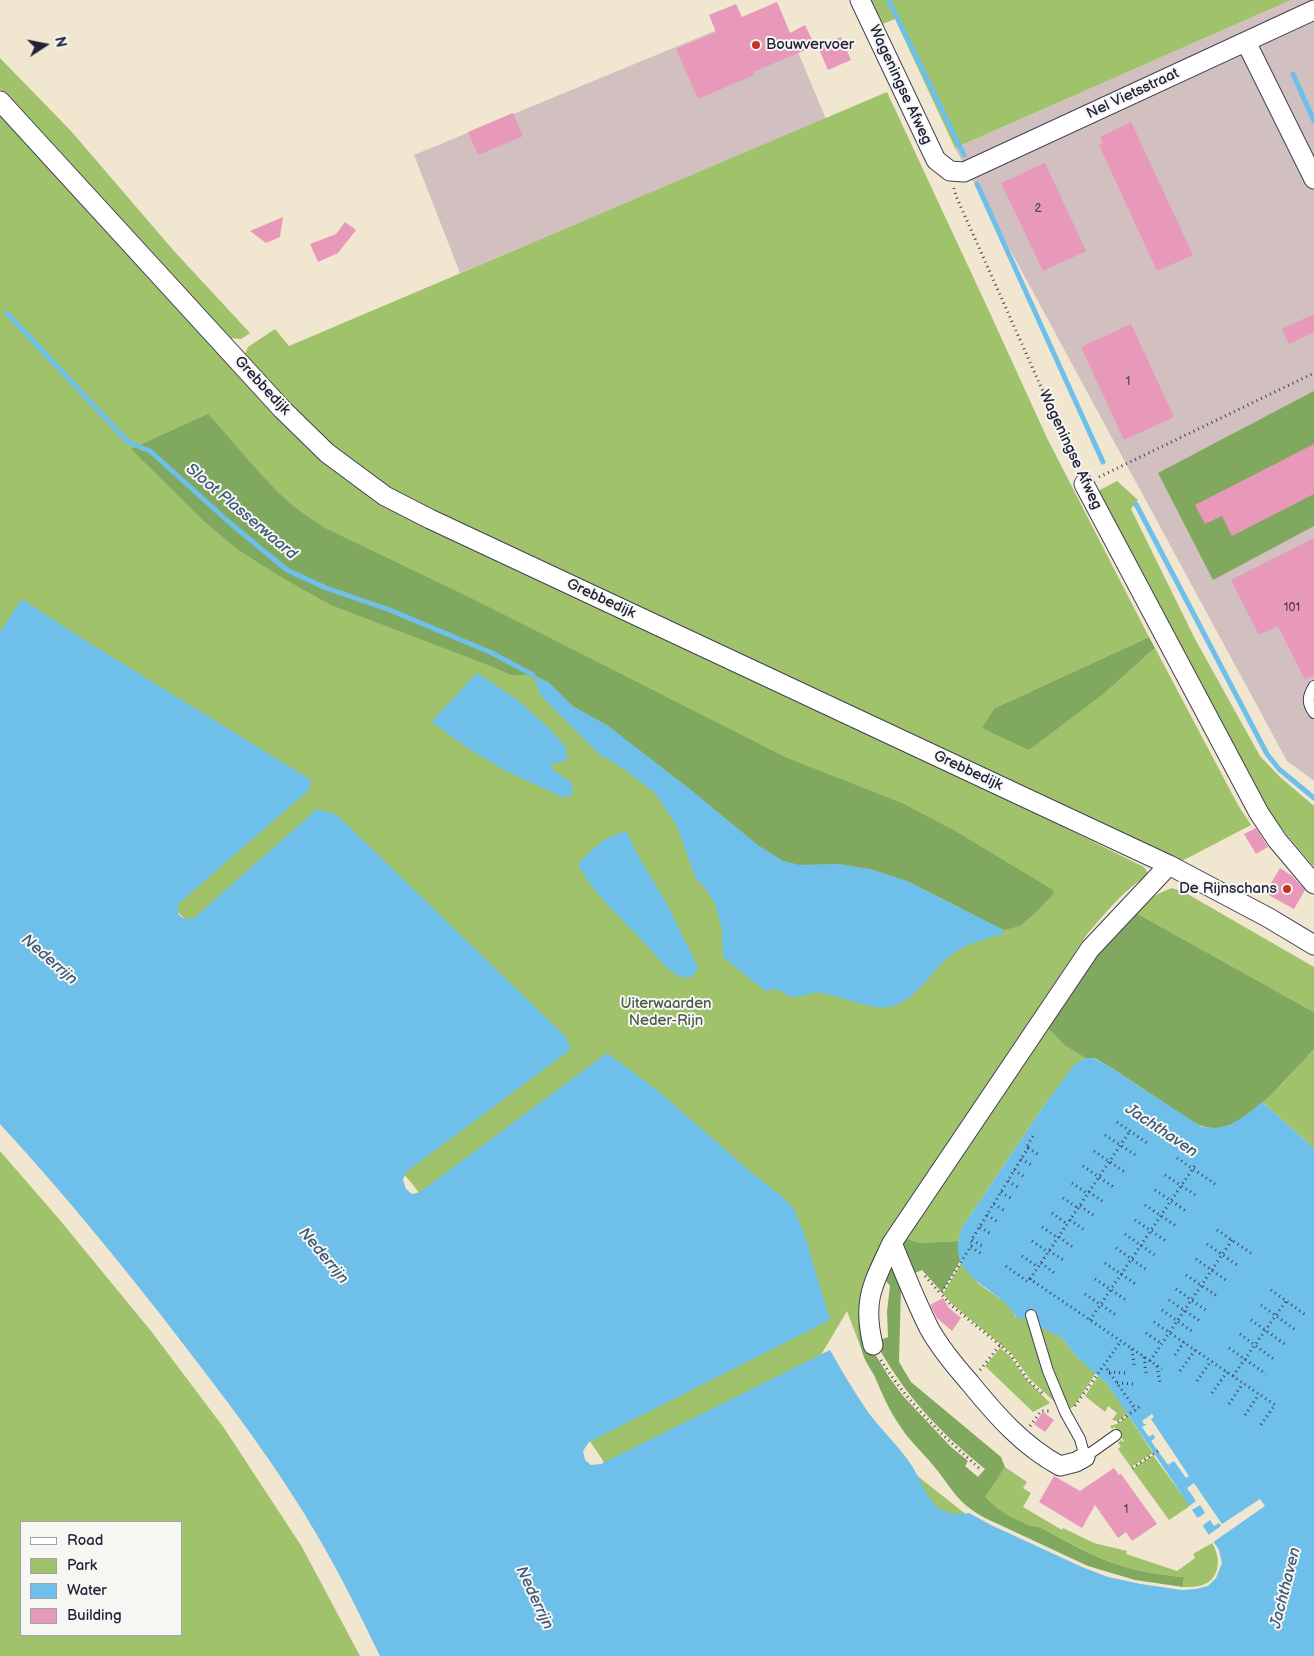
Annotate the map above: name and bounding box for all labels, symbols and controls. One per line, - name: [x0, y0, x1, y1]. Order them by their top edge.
- north arrow: [20, 20, 70, 70]
- street label: Wageningse Afweg: [864, 22, 936, 148]
- text: N: [51, 35, 70, 49]
- place label: Bouwvervoer: [766, 36, 854, 54]
- marker: Bouwvervoer: [750, 39, 762, 51]
- street label: Nel Vietsstraat: [1084, 65, 1182, 123]
- house number: 2: [1034, 202, 1042, 216]
- street label: Grebbedijk: [230, 353, 294, 419]
- house number: 1: [1126, 375, 1130, 389]
- street label: Wageningse Afweg: [1034, 387, 1106, 513]
- water label: Sloot Plasserwaard: [181, 460, 301, 564]
- street label: Grebbedijk: [564, 575, 638, 623]
- house number: 101: [1284, 601, 1300, 615]
- street label: Grebbedijk: [931, 747, 1005, 795]
- place label: De Rijnschans: [1179, 880, 1277, 898]
- marker: De Rijnschans: [1281, 883, 1293, 895]
- water label: Nederrijn: [17, 931, 81, 989]
- park label: Uiterwaarden Neder-Rijn: [621, 995, 711, 1030]
- water label: Jachthaven: [1121, 1100, 1201, 1162]
- water label: Nederrijn: [294, 1224, 352, 1288]
- house number: 1: [1124, 1503, 1128, 1517]
- legend: [20, 1521, 182, 1636]
- text: Road: [67, 1531, 103, 1550]
- water label: Jachthaven: [1267, 1546, 1305, 1630]
- text: Park: [67, 1556, 97, 1575]
- water label: Nederrijn: [511, 1563, 557, 1633]
- text: Water: [67, 1581, 107, 1600]
- text: Building: [67, 1606, 122, 1625]

